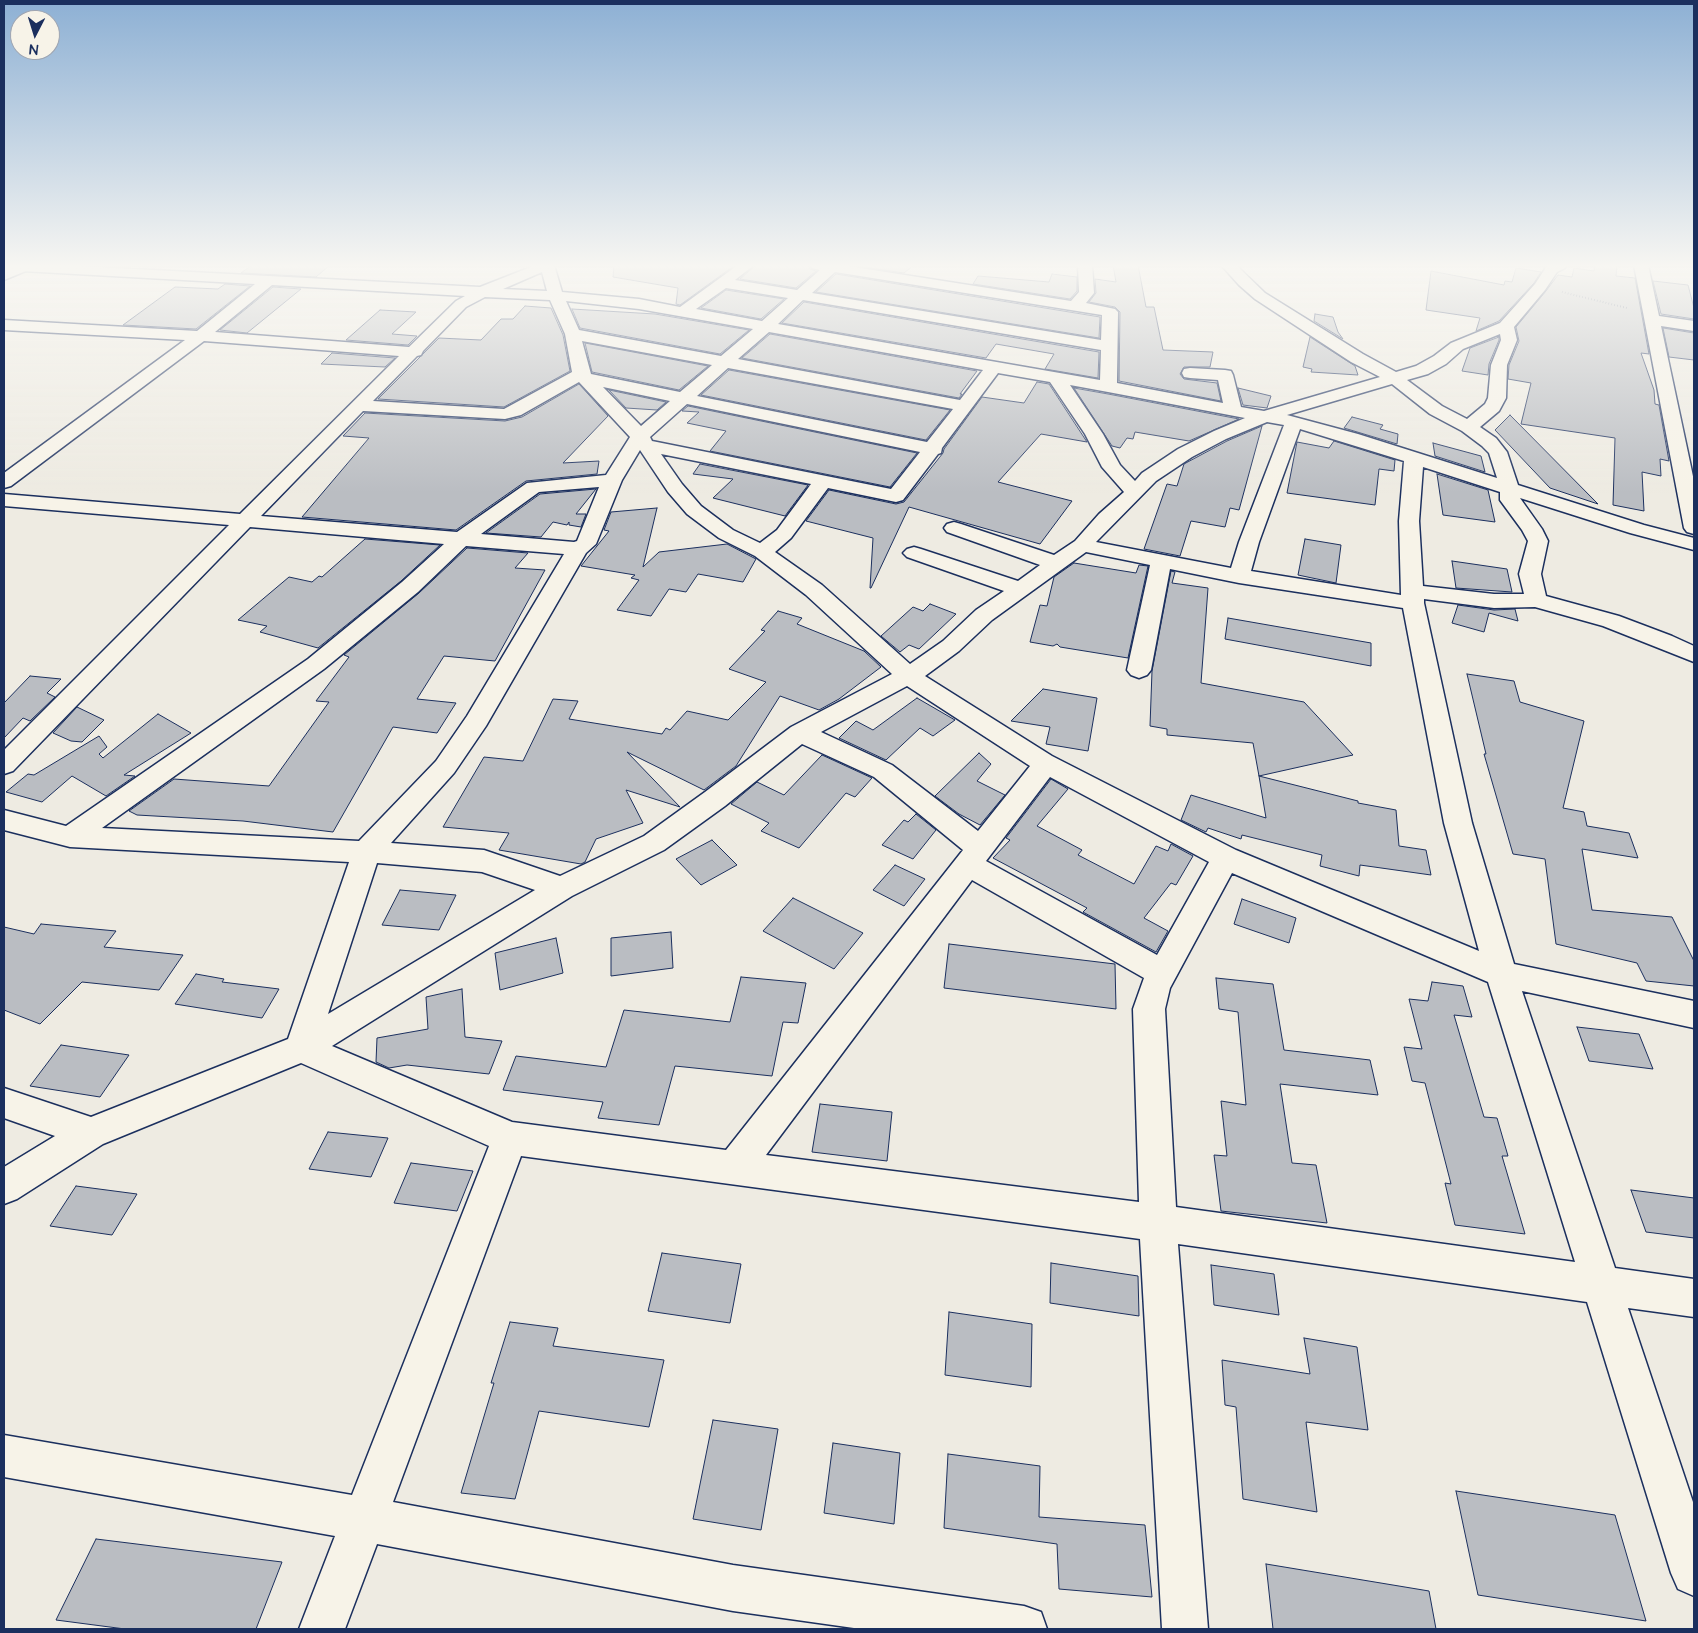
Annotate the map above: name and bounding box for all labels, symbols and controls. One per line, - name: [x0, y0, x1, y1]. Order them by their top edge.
- north arrow: [10, 10, 60, 60]
- text: N: [29, 39, 39, 59]

